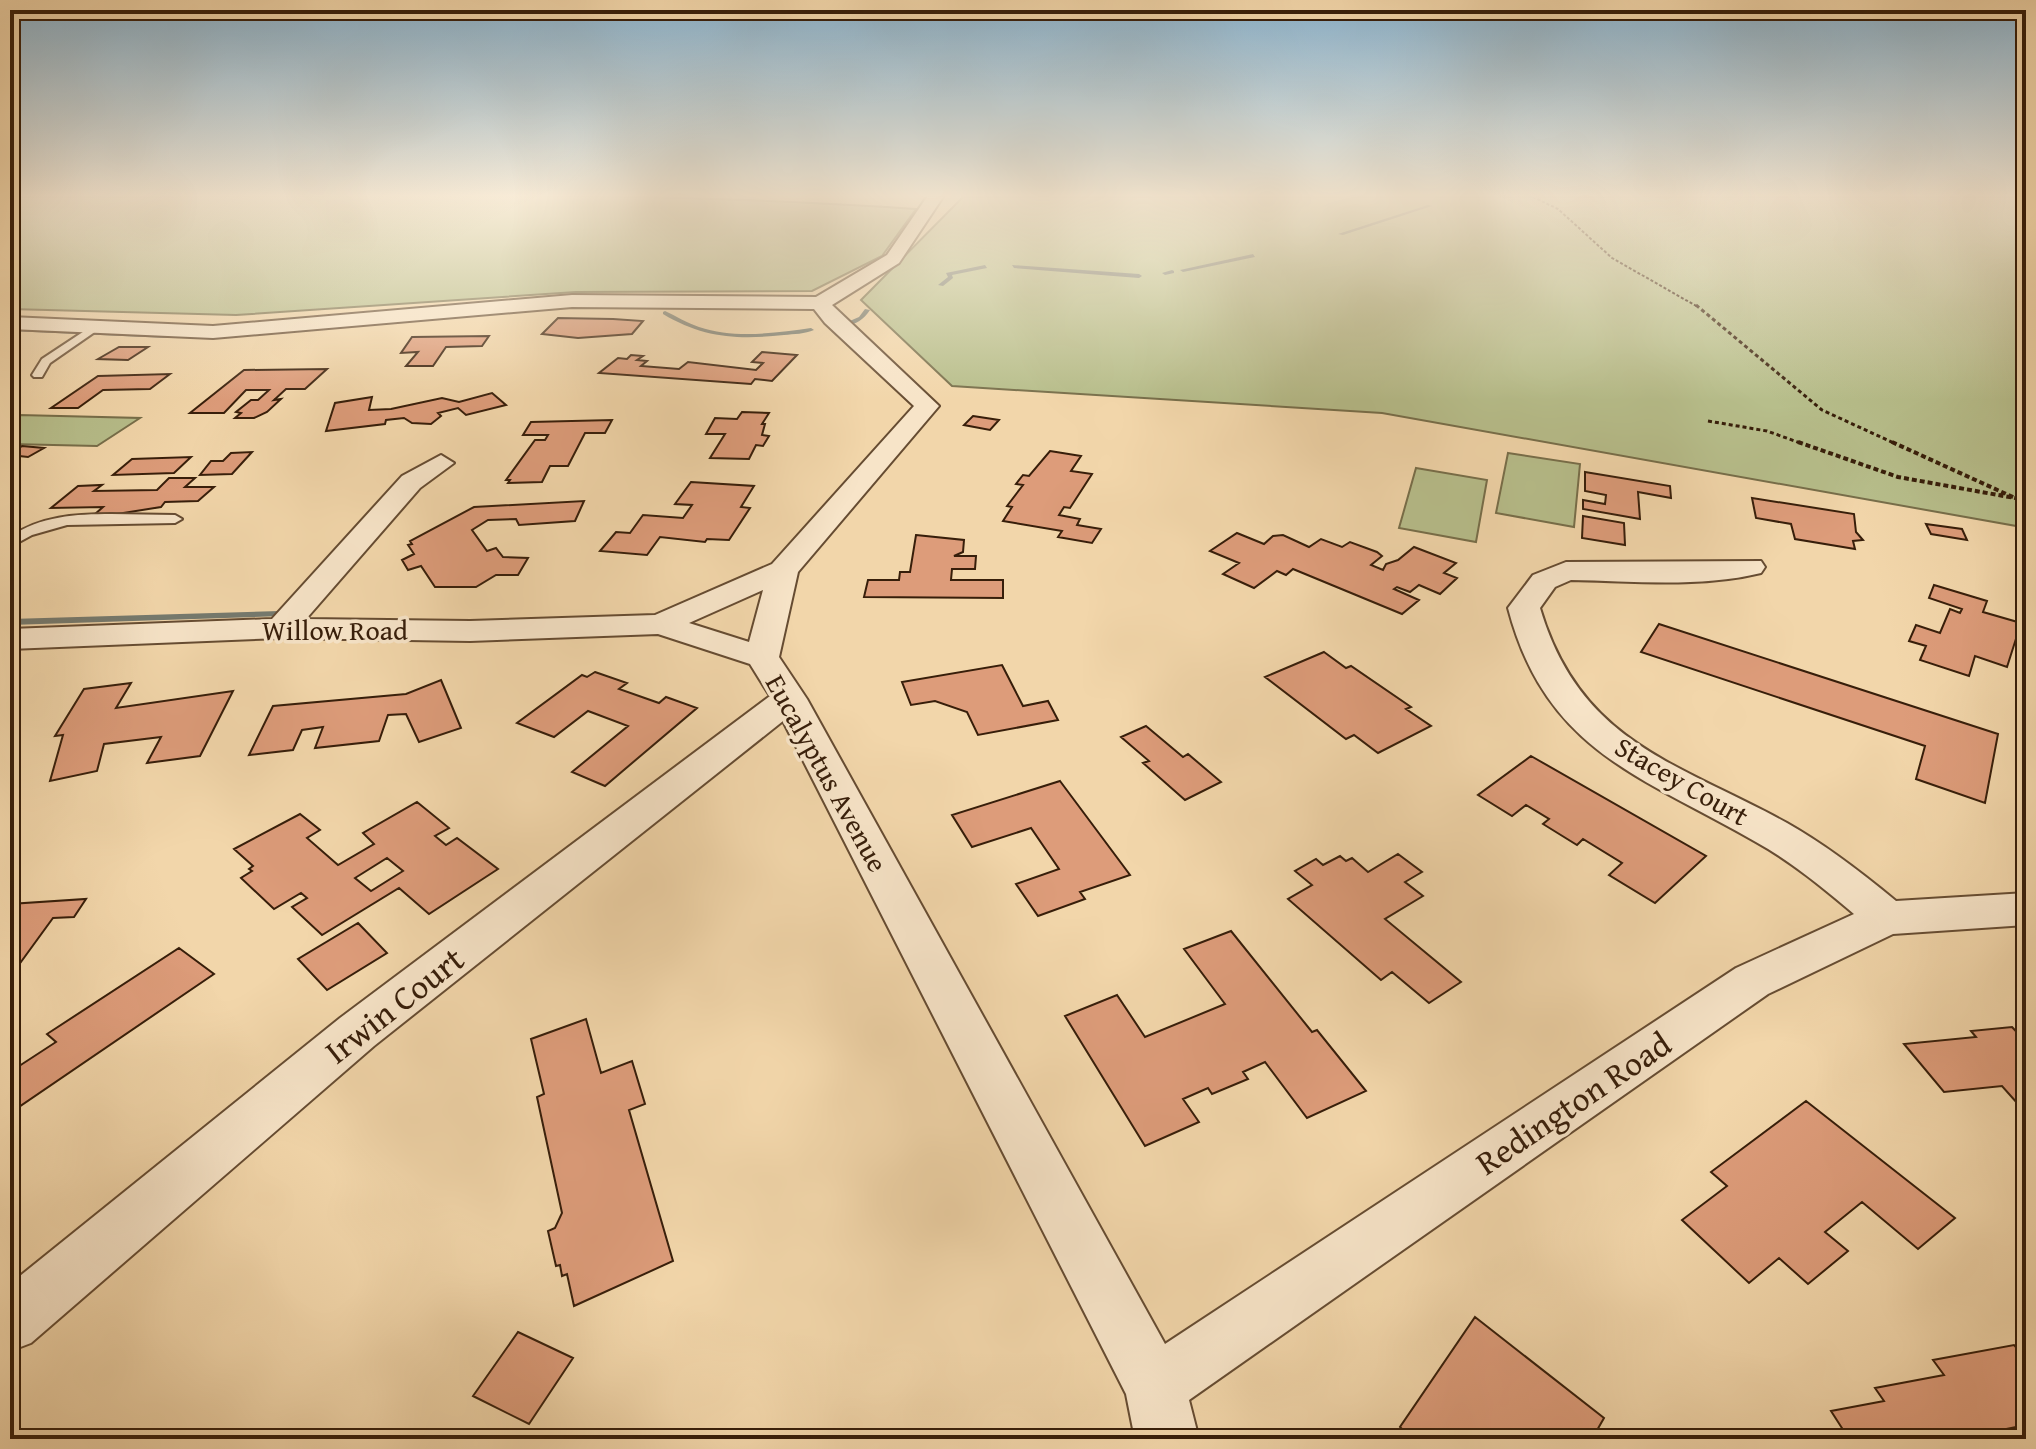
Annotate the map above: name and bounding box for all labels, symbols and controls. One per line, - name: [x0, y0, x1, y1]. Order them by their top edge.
- street label: Willow Road: [262, 609, 408, 650]
- street label: Eucalyptus Avenue: [756, 667, 899, 879]
- street label: Stacey Court: [1608, 726, 1757, 836]
- street label: Irwin Court: [314, 935, 474, 1075]
- street label: Redington Road: [1465, 1019, 1680, 1186]

